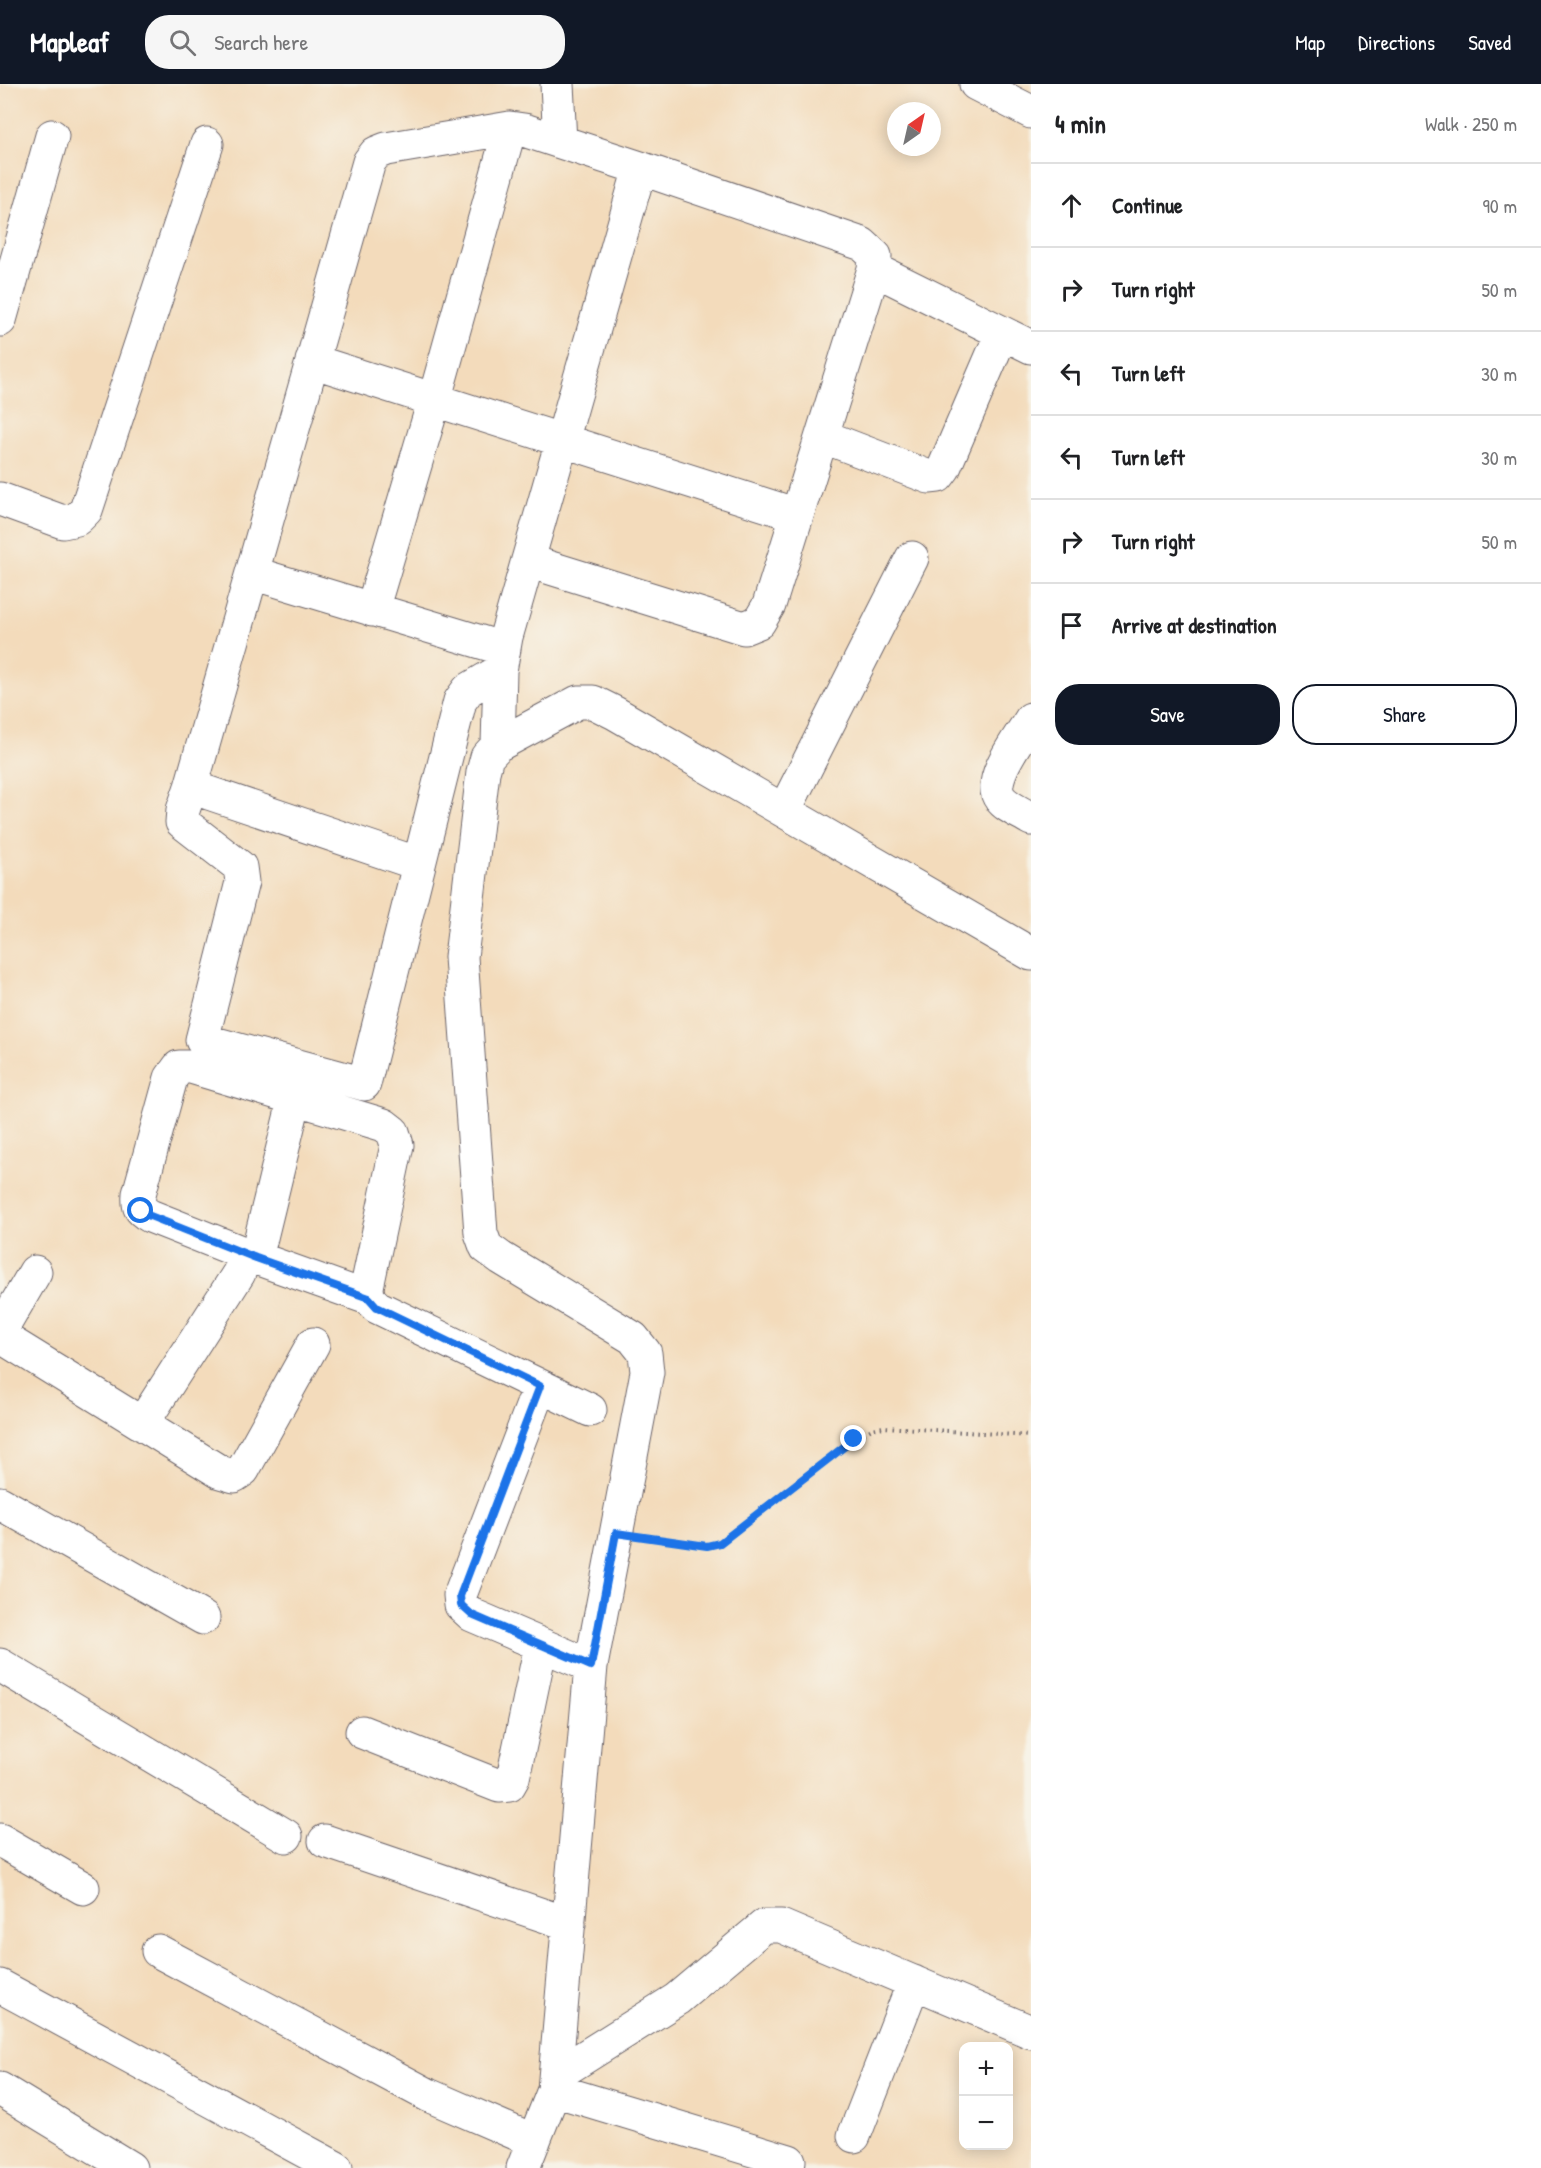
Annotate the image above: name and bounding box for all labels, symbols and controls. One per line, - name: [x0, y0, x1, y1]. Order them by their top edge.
- search box: [145, 15, 565, 69]
- text: Mapleaf: [30, 23, 109, 61]
- icon: search: [166, 26, 199, 59]
- text: Search here: [214, 27, 308, 57]
- text: Map: [1295, 28, 1325, 57]
- text: Directions: [1358, 28, 1435, 57]
- text: Saved: [1468, 28, 1511, 57]
- north arrow: [887, 102, 941, 156]
- text: 4 min: [1055, 106, 1106, 141]
- text: Walk · 250 m: [1425, 110, 1517, 137]
- icon: ahead: [1055, 189, 1088, 222]
- text: Continue: [1112, 190, 1183, 220]
- text: 90 m: [1483, 192, 1517, 219]
- icon: right: [1055, 273, 1088, 306]
- text: Turn right: [1112, 274, 1195, 304]
- text: 50 m: [1481, 276, 1517, 303]
- icon: left: [1055, 357, 1088, 390]
- text: Turn left: [1112, 358, 1185, 388]
- text: 30 m: [1481, 360, 1517, 387]
- icon: left: [1055, 441, 1088, 474]
- text: Turn left: [1112, 442, 1185, 472]
- text: 30 m: [1481, 444, 1517, 471]
- icon: right: [1055, 525, 1088, 558]
- text: Turn right: [1112, 526, 1195, 556]
- text: 50 m: [1481, 528, 1517, 555]
- icon: arrive: [1055, 609, 1088, 642]
- text: Arrive at destination: [1112, 610, 1277, 640]
- button: Save: [1055, 684, 1280, 745]
- button: Share: [1292, 684, 1517, 745]
- route start: [127, 1197, 153, 1223]
- route end: [840, 1425, 866, 1451]
- map controls: [959, 2042, 1013, 2150]
- button: +: [959, 2042, 1013, 2096]
- button: −: [959, 2096, 1013, 2150]

